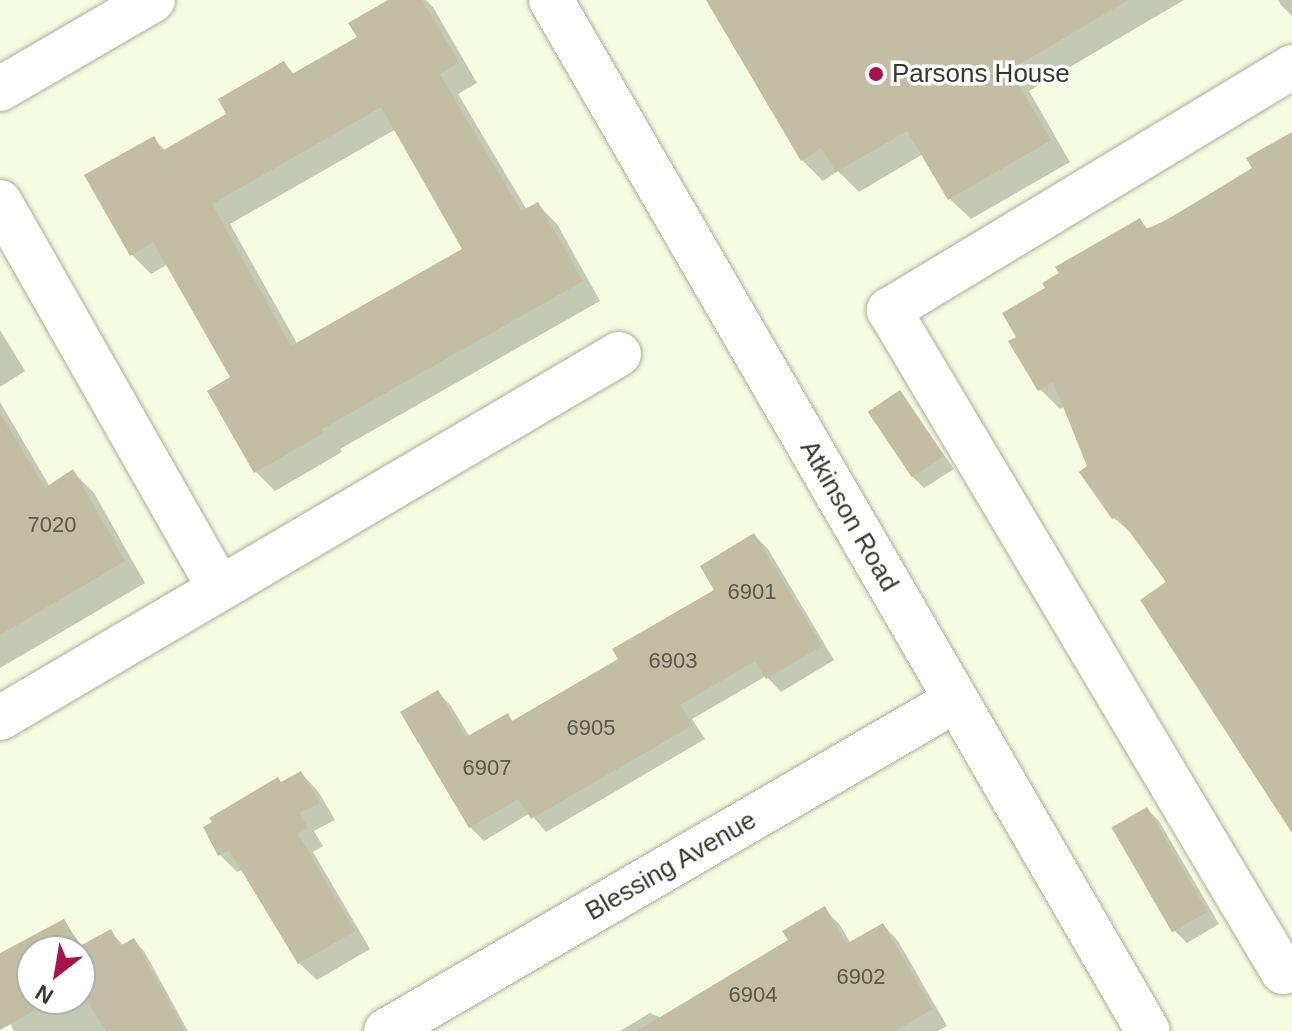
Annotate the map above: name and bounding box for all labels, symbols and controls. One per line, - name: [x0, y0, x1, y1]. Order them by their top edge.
- place label: Parsons House: [892, 58, 1070, 90]
- marker: Parsons House: [867, 65, 885, 83]
- street label: Atkinson Road: [793, 435, 905, 597]
- house number: 7020: [28, 512, 76, 538]
- house number: 6901: [728, 579, 776, 605]
- house number: 6903: [649, 648, 697, 674]
- house number: 6905: [567, 715, 615, 741]
- house number: 6907: [463, 755, 511, 781]
- street label: Blessing Avenue: [580, 804, 762, 928]
- north arrow: [16, 935, 96, 1015]
- house number: 6902: [837, 964, 885, 990]
- text: N: [31, 979, 58, 1009]
- house number: 6904: [729, 982, 777, 1008]

